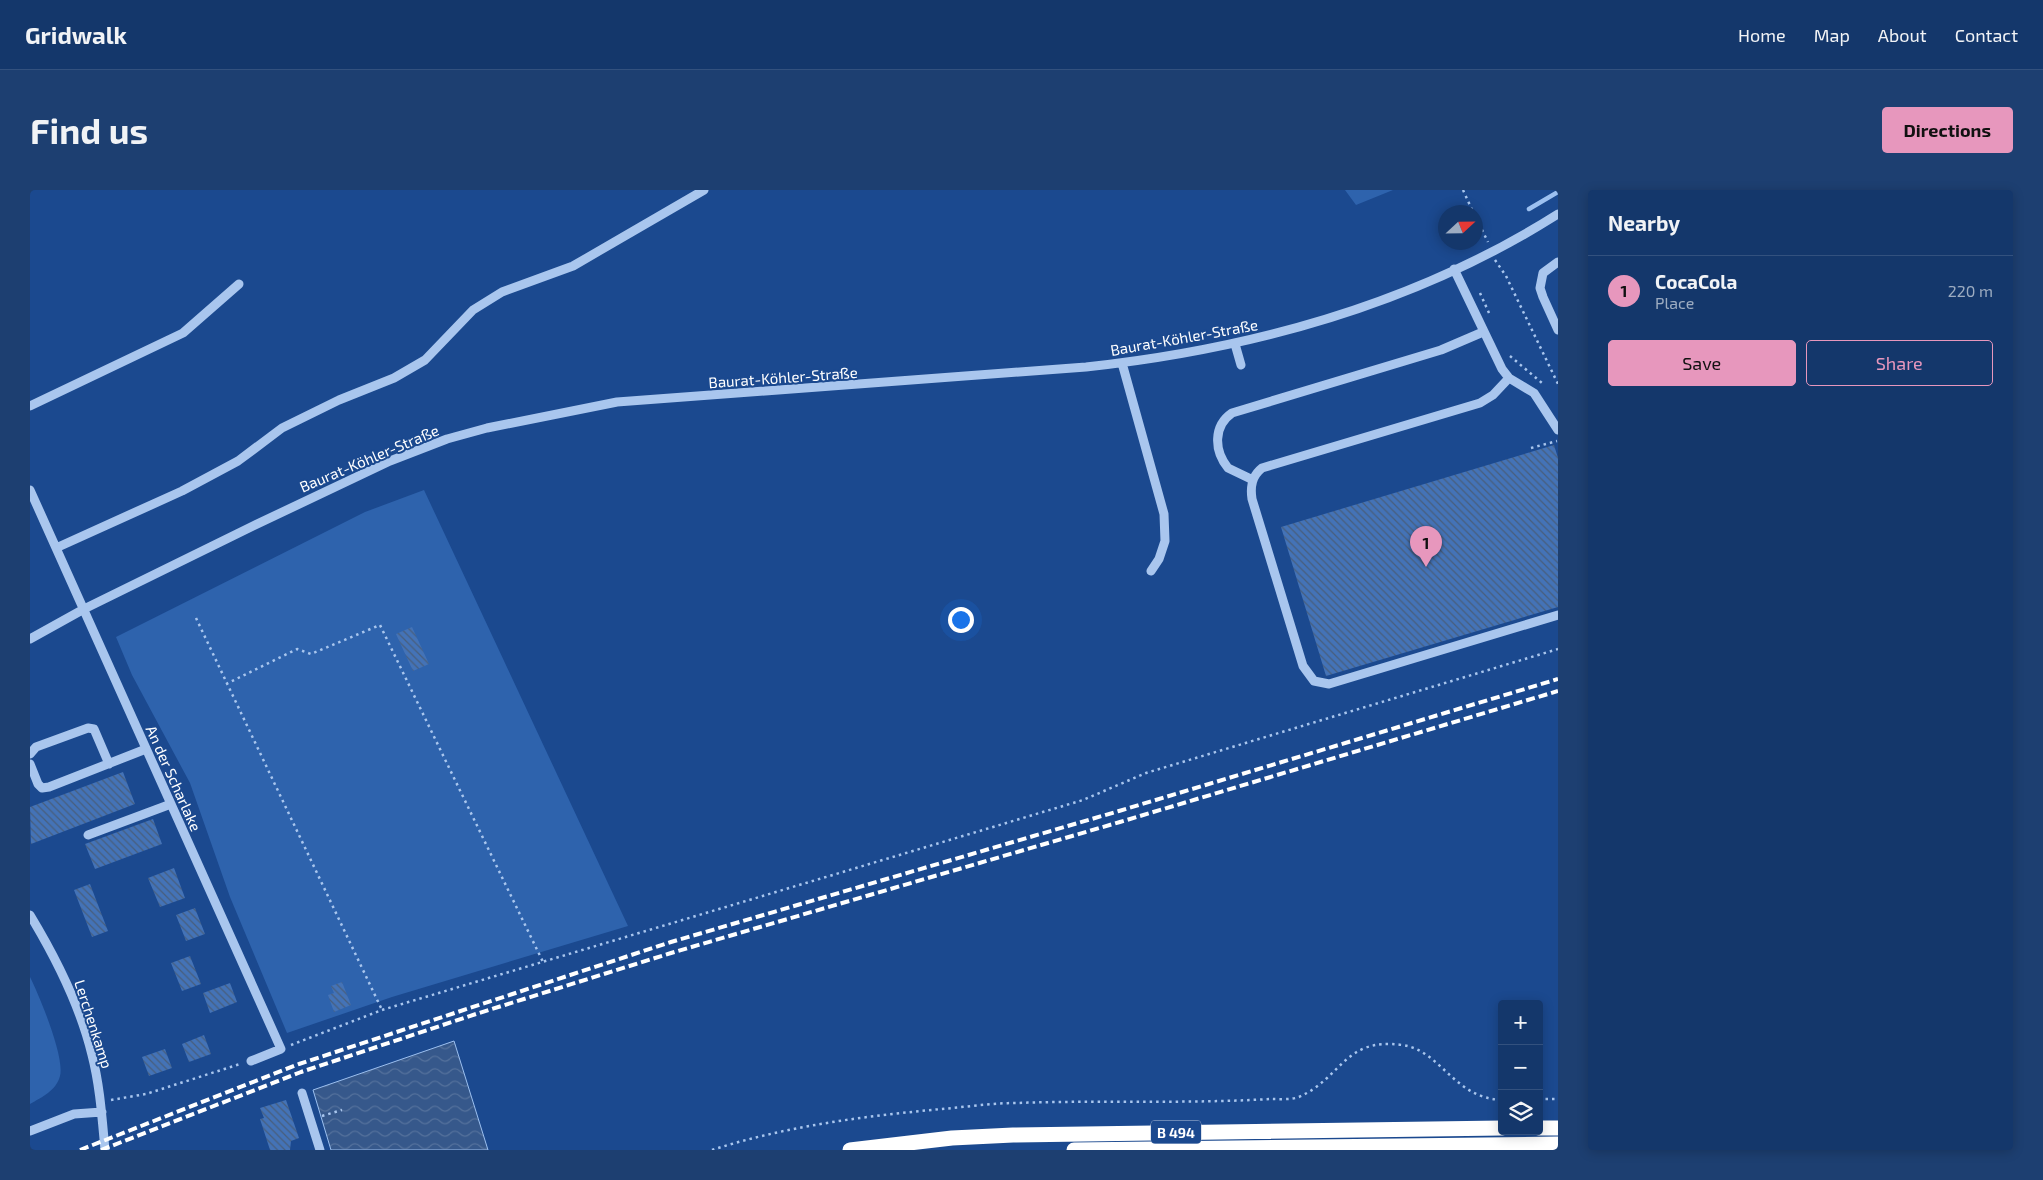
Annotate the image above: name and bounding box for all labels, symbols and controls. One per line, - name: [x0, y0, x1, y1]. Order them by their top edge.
- text: Gridwalk: [25, 20, 127, 49]
- text: Home: [1738, 24, 1786, 46]
- text: Map: [1814, 24, 1850, 46]
- text: About: [1878, 24, 1927, 46]
- text: Contact: [1955, 24, 2018, 46]
- button: Directions: [1882, 107, 2013, 153]
- text: Find us: [30, 109, 148, 151]
- north arrow: [1438, 205, 1483, 250]
- text: Nearby: [1608, 210, 1680, 235]
- text: CocaCola: [1655, 270, 1737, 293]
- text: 1: [1621, 281, 1627, 300]
- text: 220 m: [1948, 281, 1993, 300]
- text: Place: [1655, 293, 1694, 312]
- street label: Baurat-Köhler-Straße: [1109, 315, 1259, 359]
- button: Save: [1608, 340, 1796, 386]
- button: Share: [1806, 340, 1993, 386]
- street label: Baurat-Köhler-Straße: [708, 363, 858, 391]
- street label: Baurat-Köhler-Straße: [297, 421, 441, 495]
- pin: 1: [1410, 526, 1442, 567]
- your location: [948, 607, 974, 633]
- street label: An der Scharlake: [143, 722, 205, 834]
- street label: Lerchenkamp: [71, 977, 117, 1071]
- map controls: [1498, 1000, 1543, 1135]
- button: +: [1498, 1000, 1543, 1045]
- button: −: [1498, 1045, 1543, 1090]
- button: layers: [1498, 1090, 1543, 1135]
- road number: B 494: [1151, 1120, 1201, 1144]

